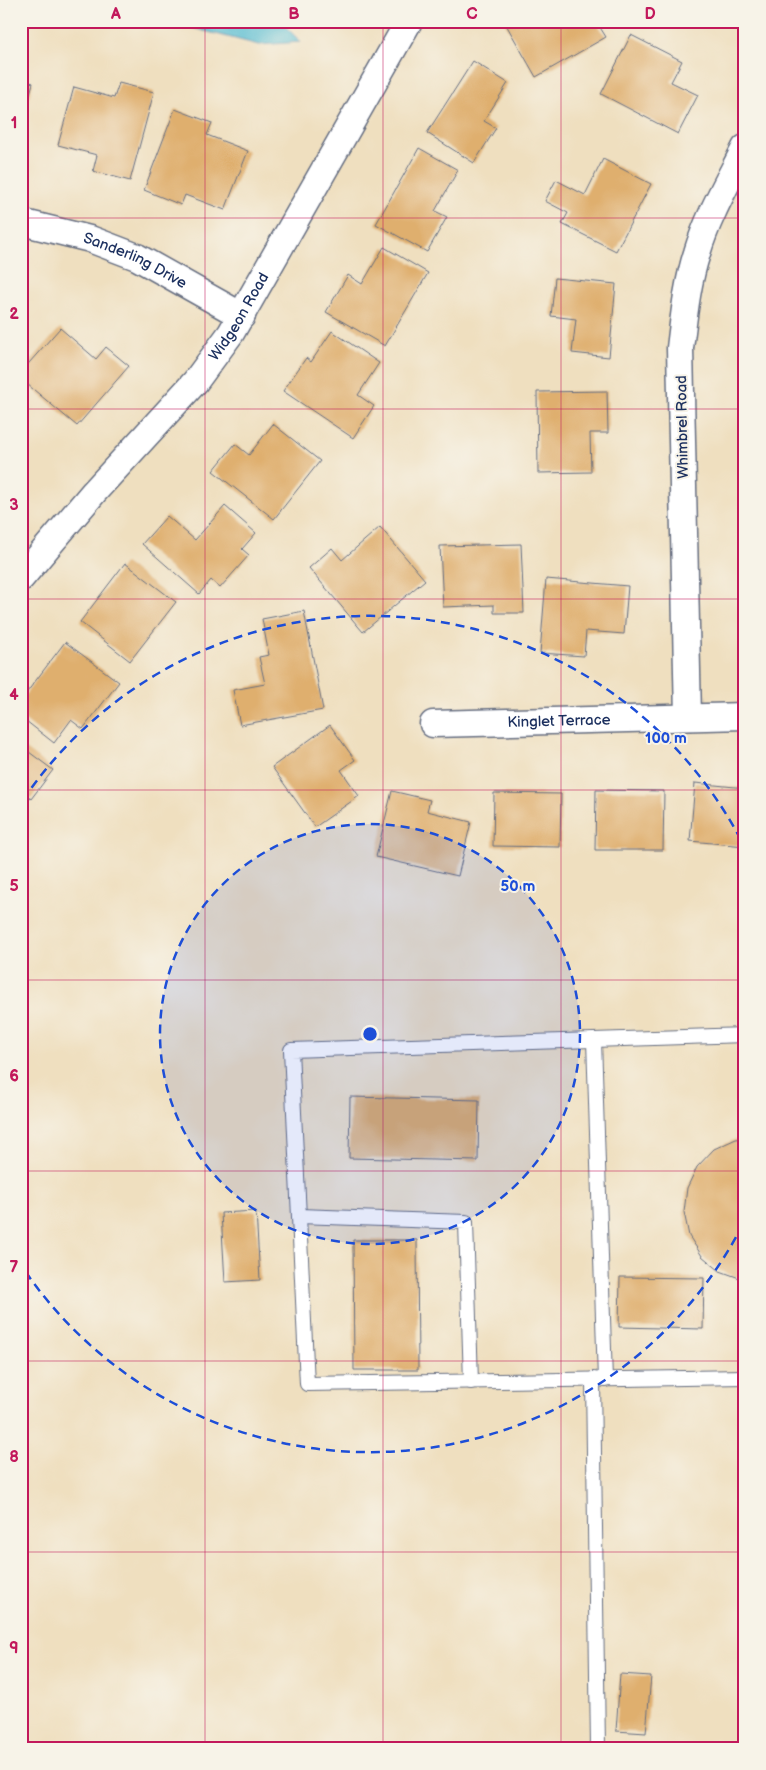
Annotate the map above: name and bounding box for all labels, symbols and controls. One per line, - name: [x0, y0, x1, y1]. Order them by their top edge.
- text: A: [110, 5, 121, 24]
- text: B: [288, 5, 300, 24]
- text: C: [466, 5, 478, 24]
- text: D: [644, 5, 656, 24]
- text: 1: [11, 114, 17, 133]
- street label: Sanderling Drive: [82, 229, 190, 293]
- street label: Widgeon Road: [205, 269, 273, 365]
- text: 2: [9, 305, 19, 324]
- street label: Whimbrel Road: [672, 375, 693, 479]
- text: 3: [9, 496, 19, 515]
- text: 4: [9, 686, 19, 705]
- street label: Kinglet Terrace: [507, 710, 611, 732]
- text: 100 m: [645, 729, 687, 748]
- text: 5: [9, 877, 19, 896]
- text: 50 m: [501, 877, 536, 896]
- centre of rings: [361, 1025, 379, 1043]
- text: 6: [9, 1067, 19, 1086]
- text: 7: [10, 1258, 19, 1277]
- text: 8: [9, 1448, 19, 1467]
- text: 9: [9, 1639, 19, 1658]

